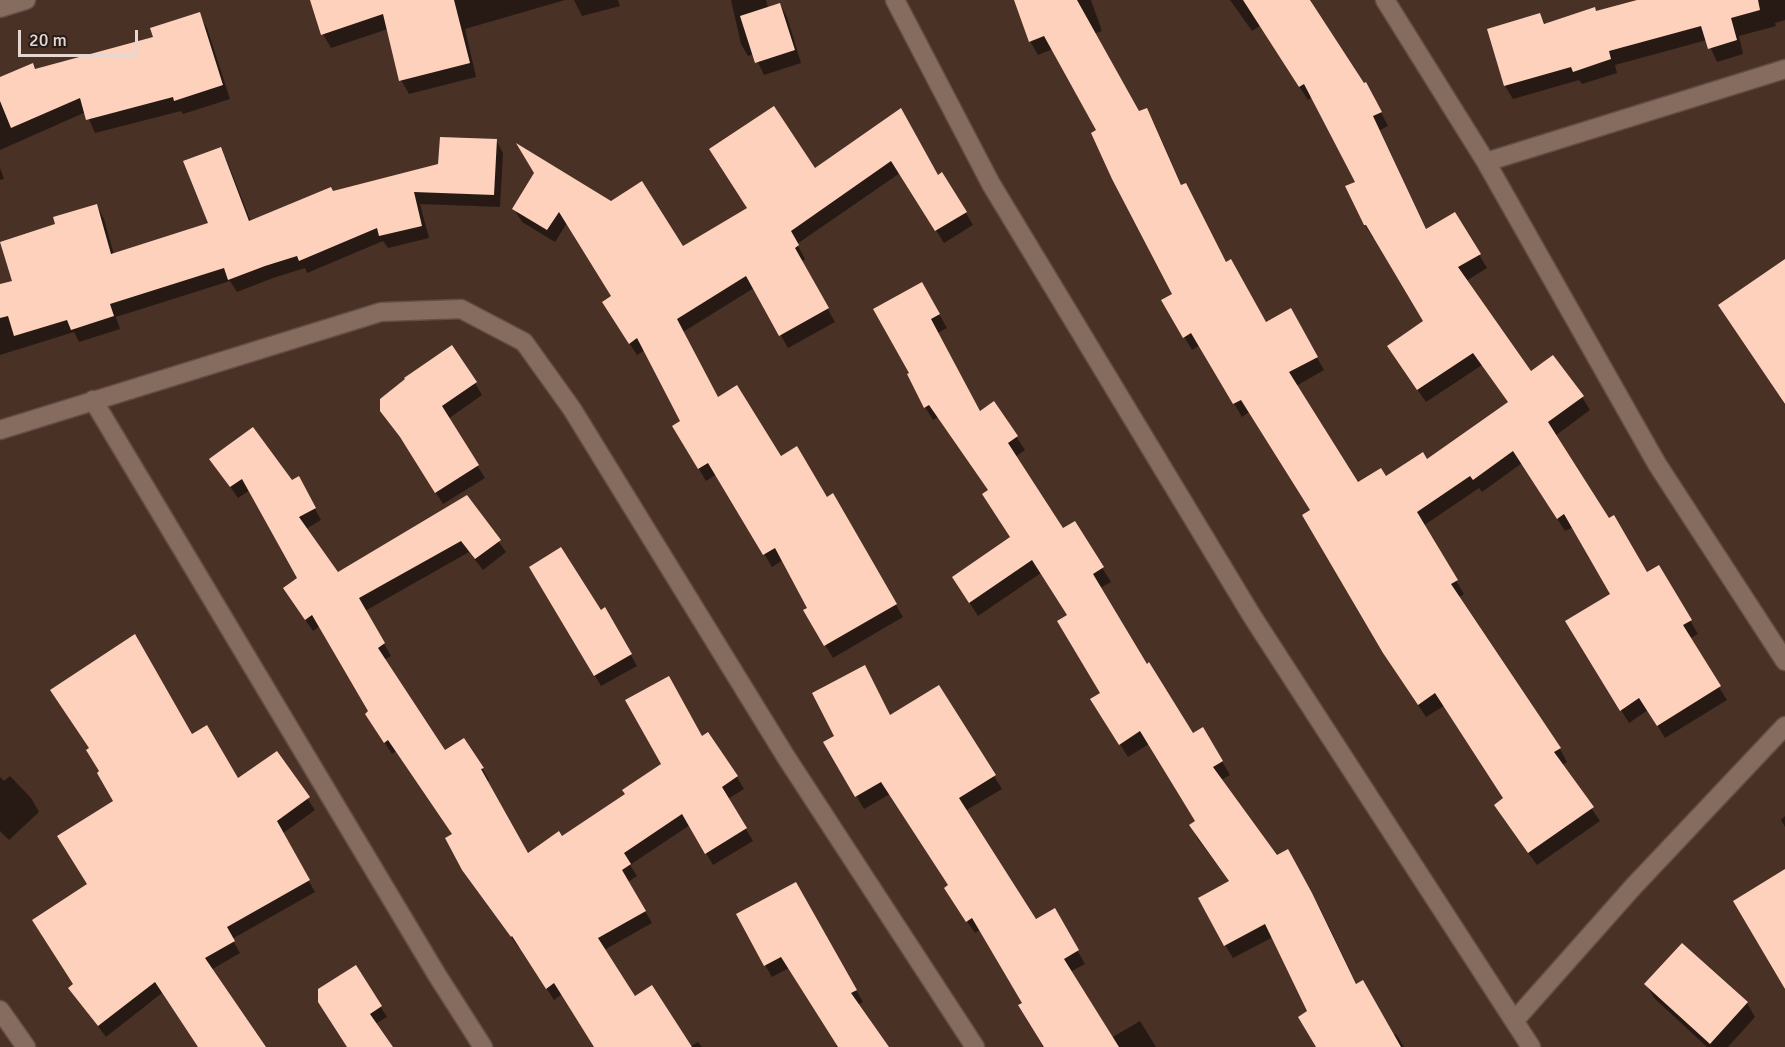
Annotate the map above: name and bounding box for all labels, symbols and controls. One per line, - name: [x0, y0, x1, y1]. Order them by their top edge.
- scale bar: [21, 18, 141, 56]
- text: 20 m: [29, 29, 67, 51]

